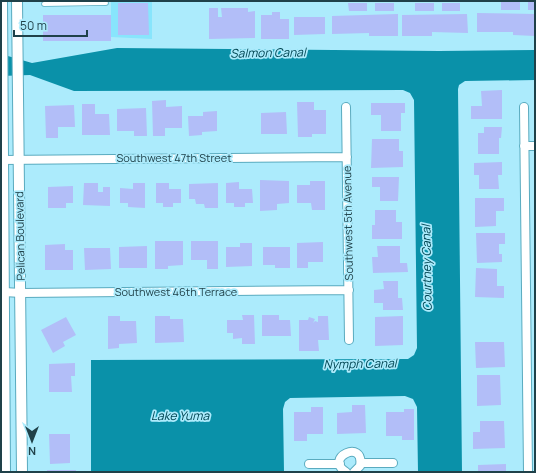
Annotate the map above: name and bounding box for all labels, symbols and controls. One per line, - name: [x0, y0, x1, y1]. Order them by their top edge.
- scale bar: [14, 12, 87, 38]
- text: 50 m: [20, 17, 47, 34]
- water label: Salmon Canal: [230, 43, 308, 62]
- street label: Southwest 47th Street: [116, 150, 232, 165]
- street label: Southwest 5th Avenue: [339, 165, 356, 281]
- street label: Pelican Boulevard: [11, 191, 28, 281]
- water label: Courtney Canal: [417, 222, 436, 311]
- street label: Southwest 46th Terrace: [115, 284, 238, 299]
- water label: Nymph Canal: [323, 354, 399, 373]
- water label: Lake Yuma: [151, 407, 210, 424]
- north arrow: [12, 421, 52, 461]
- text: N: [28, 444, 36, 459]

